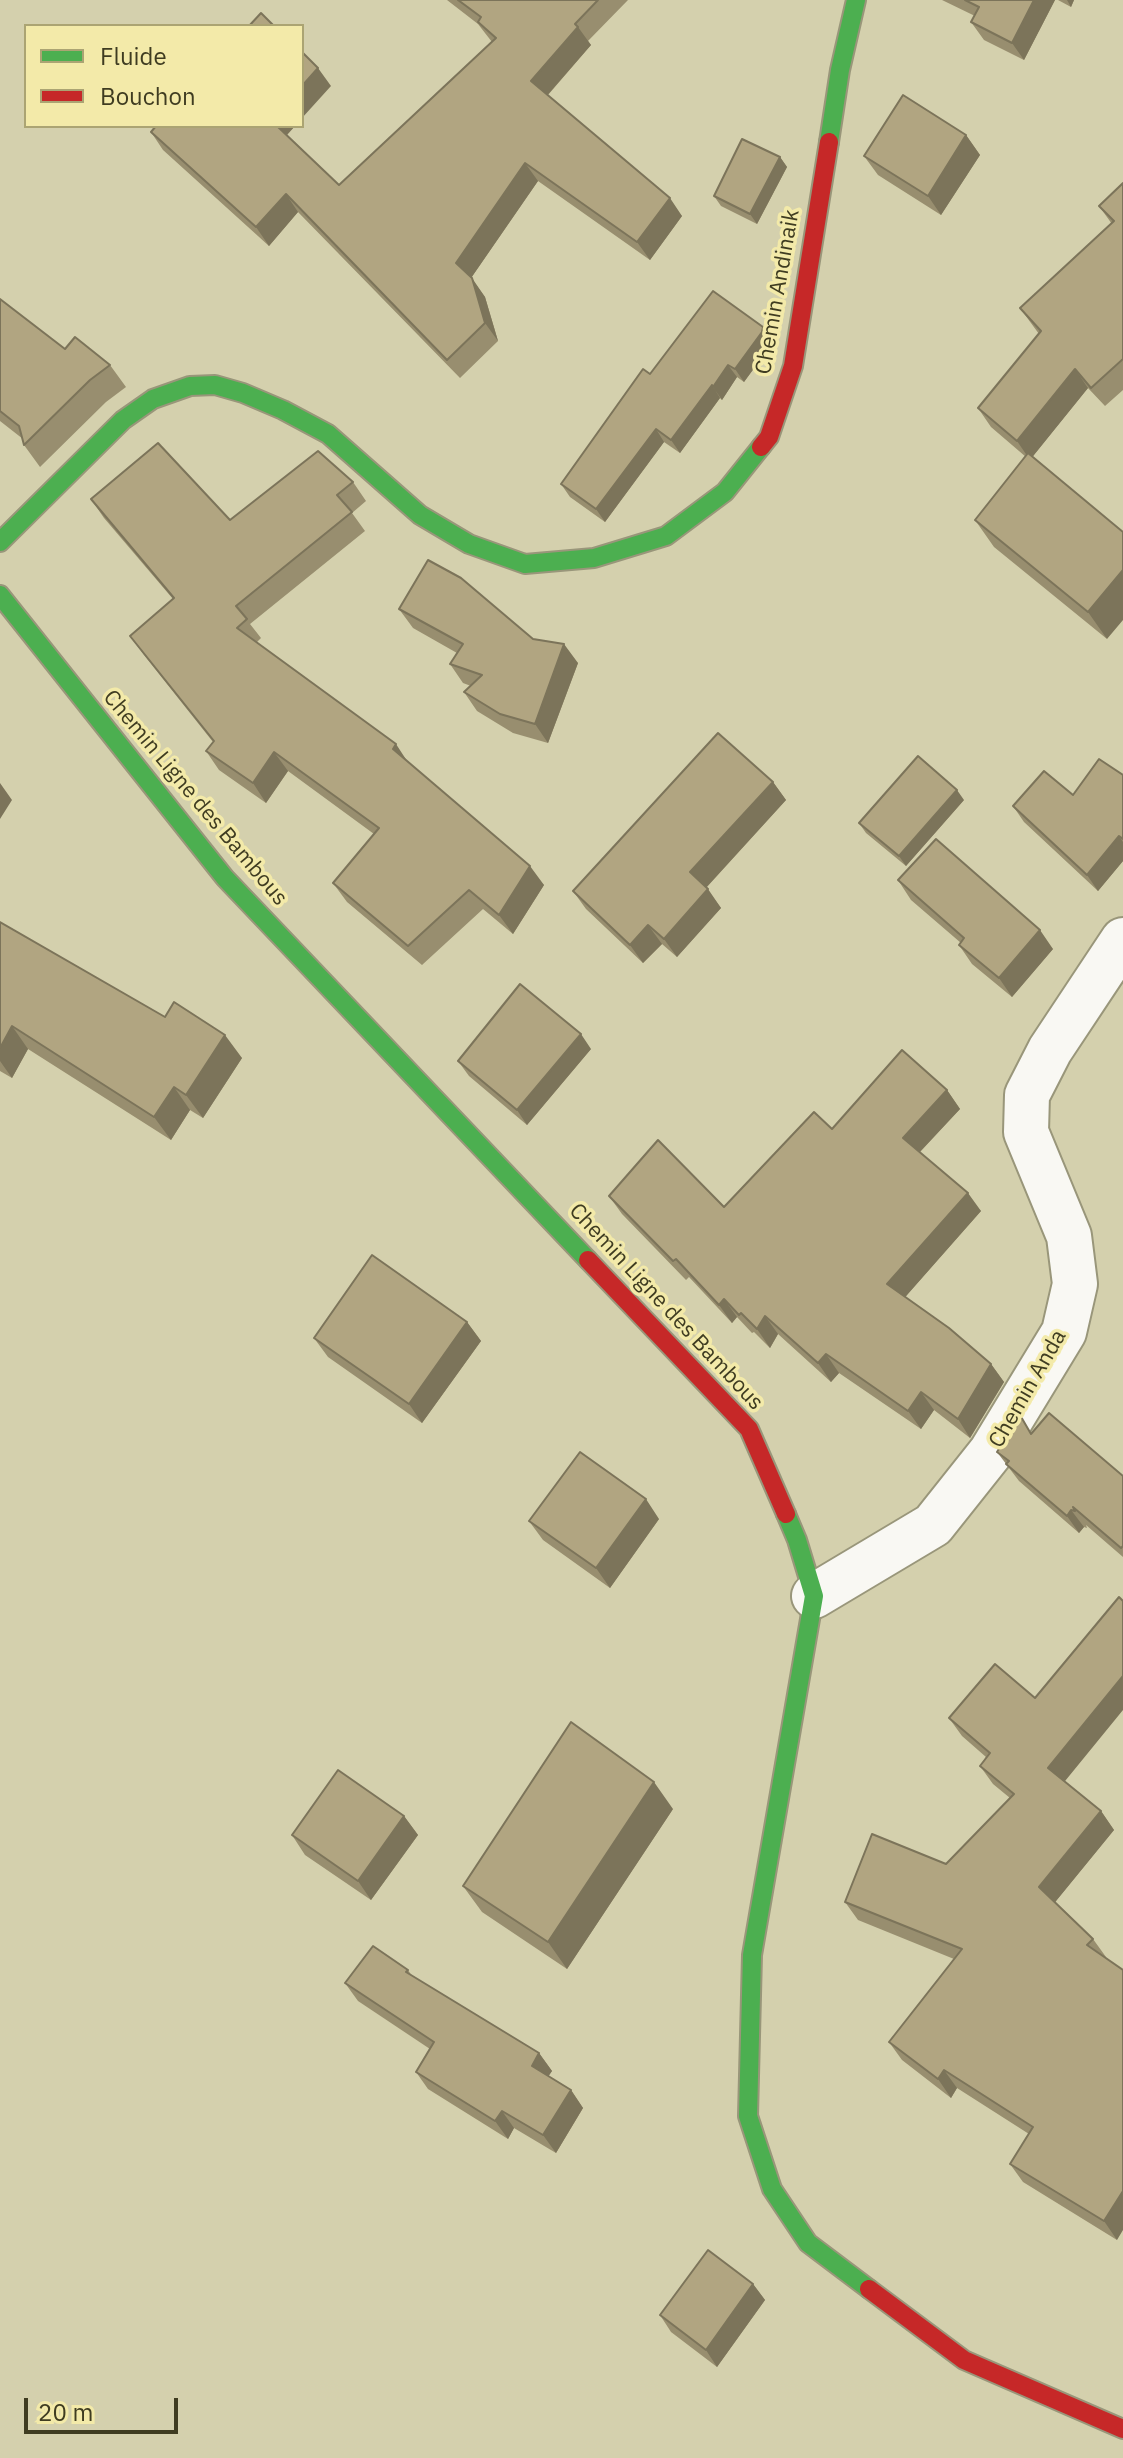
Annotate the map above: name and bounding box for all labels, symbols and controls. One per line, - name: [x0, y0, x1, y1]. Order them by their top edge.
- legend: [24, 24, 304, 128]
- text: Fluide: [100, 40, 167, 72]
- text: Bouchon: [100, 80, 196, 112]
- street label: Chemin Andinaik: [751, 208, 805, 376]
- street label: Chemin Ligne des Bambous: [97, 685, 293, 911]
- street label: Chemin Ligne des Bambous: [563, 1198, 769, 1416]
- street label: Chemin Anda: [984, 1325, 1072, 1453]
- scale bar: [28, 2382, 182, 2432]
- text: 20 m: [38, 2396, 93, 2428]

